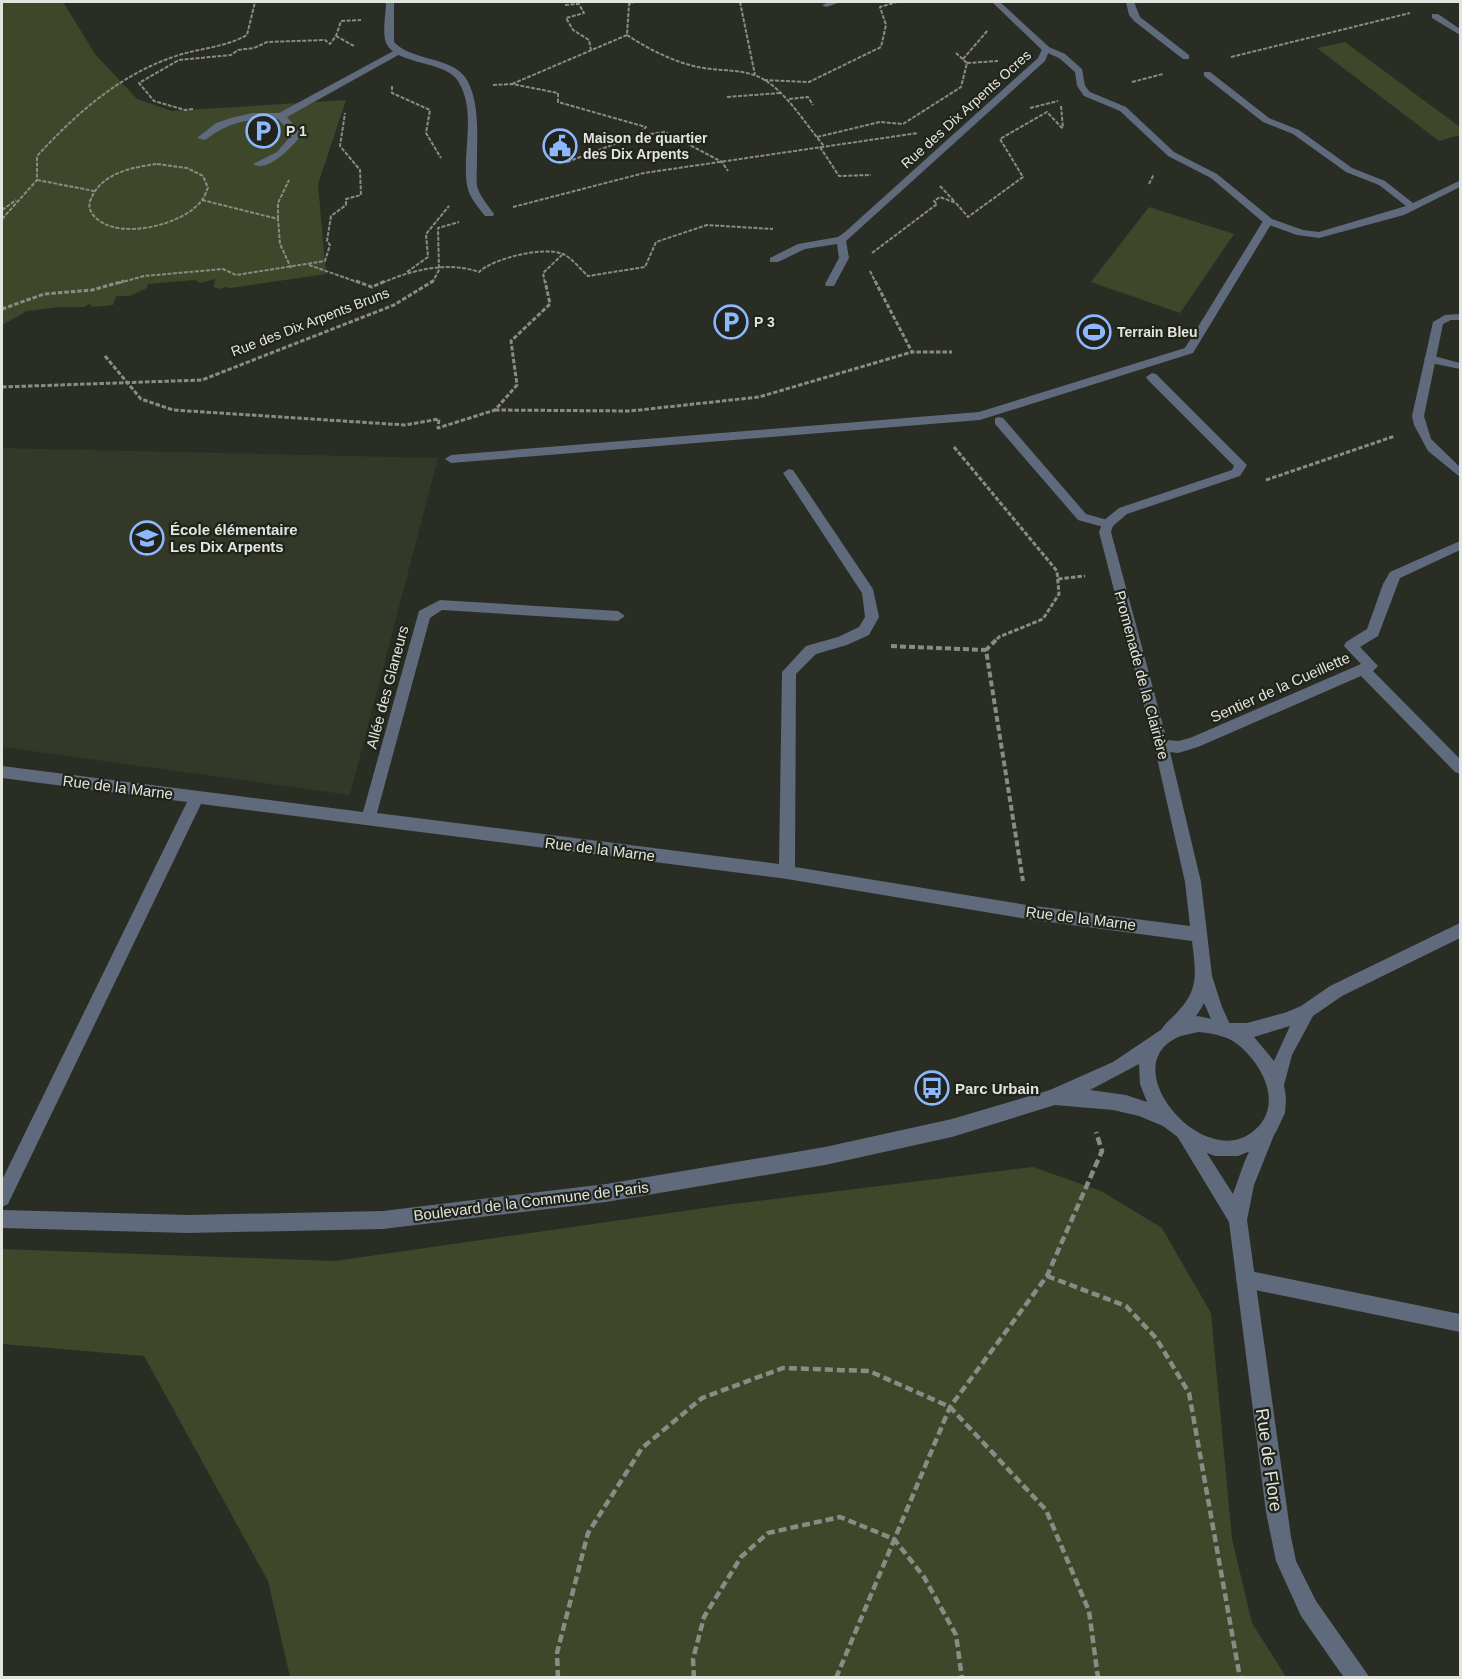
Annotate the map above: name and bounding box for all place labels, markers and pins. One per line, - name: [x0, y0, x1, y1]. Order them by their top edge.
- parking icon: P 1: [245, 113, 281, 149]
- place label: P 1: [286, 123, 307, 139]
- public building icon: Maison de quartier des Dix Arpents: [542, 128, 578, 164]
- place label: Maison de quartier des Dix Arpents: [583, 130, 708, 162]
- parking icon: P 3: [713, 304, 749, 340]
- place label: P 3: [754, 314, 775, 330]
- sports icon: Terrain Bleu: [1076, 314, 1112, 350]
- place label: Terrain Bleu: [1117, 324, 1198, 340]
- school or university icon: École élémentaire Les Dix Arpents: [129, 520, 165, 556]
- place label: École élémentaire Les Dix Arpents: [170, 521, 298, 555]
- bus stop icon: Parc Urbain: [914, 1070, 950, 1106]
- place label: Parc Urbain: [955, 1080, 1039, 1097]

